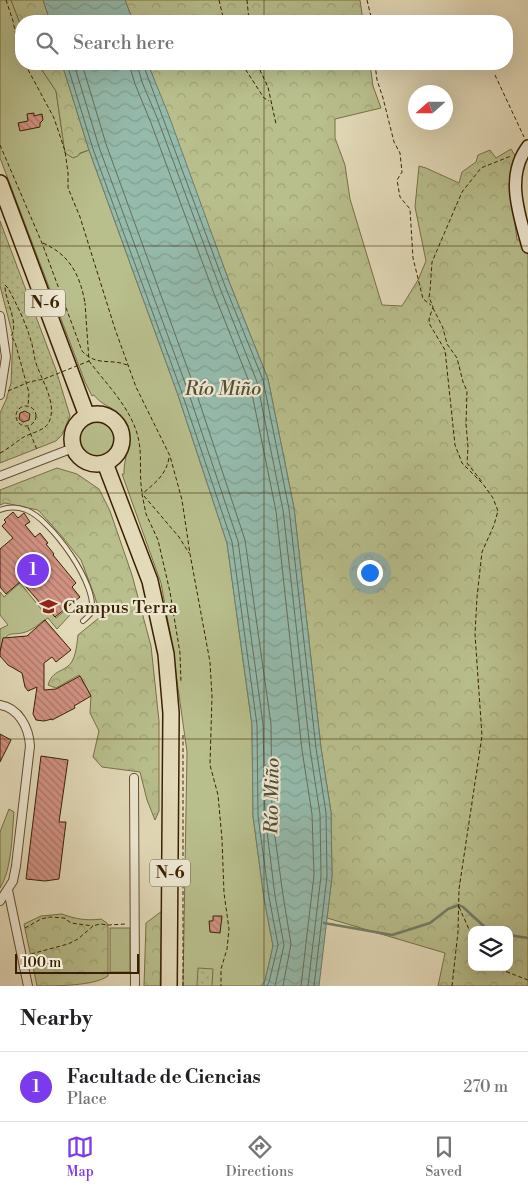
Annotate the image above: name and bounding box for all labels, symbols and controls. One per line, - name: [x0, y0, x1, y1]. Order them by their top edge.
- search box: [15, 15, 513, 70]
- icon: search: [33, 29, 61, 57]
- text: Search here: [73, 31, 174, 55]
- north arrow: [408, 85, 453, 130]
- road number: N-6: [25, 290, 65, 316]
- water label: Río Miño: [184, 377, 261, 401]
- pin: 1: [17, 551, 49, 589]
- your location: [357, 560, 383, 586]
- place label: Campus Terra: [63, 596, 178, 619]
- school or university icon: Campus Terra: [39, 597, 59, 617]
- water label: Río Miño: [259, 758, 285, 835]
- road number: N-6: [150, 860, 190, 886]
- map controls: [468, 926, 513, 971]
- button: layers: [468, 926, 513, 971]
- scale bar: [15, 951, 139, 974]
- text: 100 m: [22, 954, 61, 972]
- text: Nearby: [20, 1006, 93, 1032]
- text: Facultade de Ciencias: [67, 1065, 261, 1089]
- text: 1: [32, 1077, 40, 1097]
- text: 270 m: [463, 1077, 508, 1097]
- text: Place: [67, 1089, 107, 1109]
- tab: Map: [66, 1133, 94, 1181]
- tab: Directions: [226, 1133, 293, 1181]
- tab: Saved: [425, 1133, 462, 1181]

